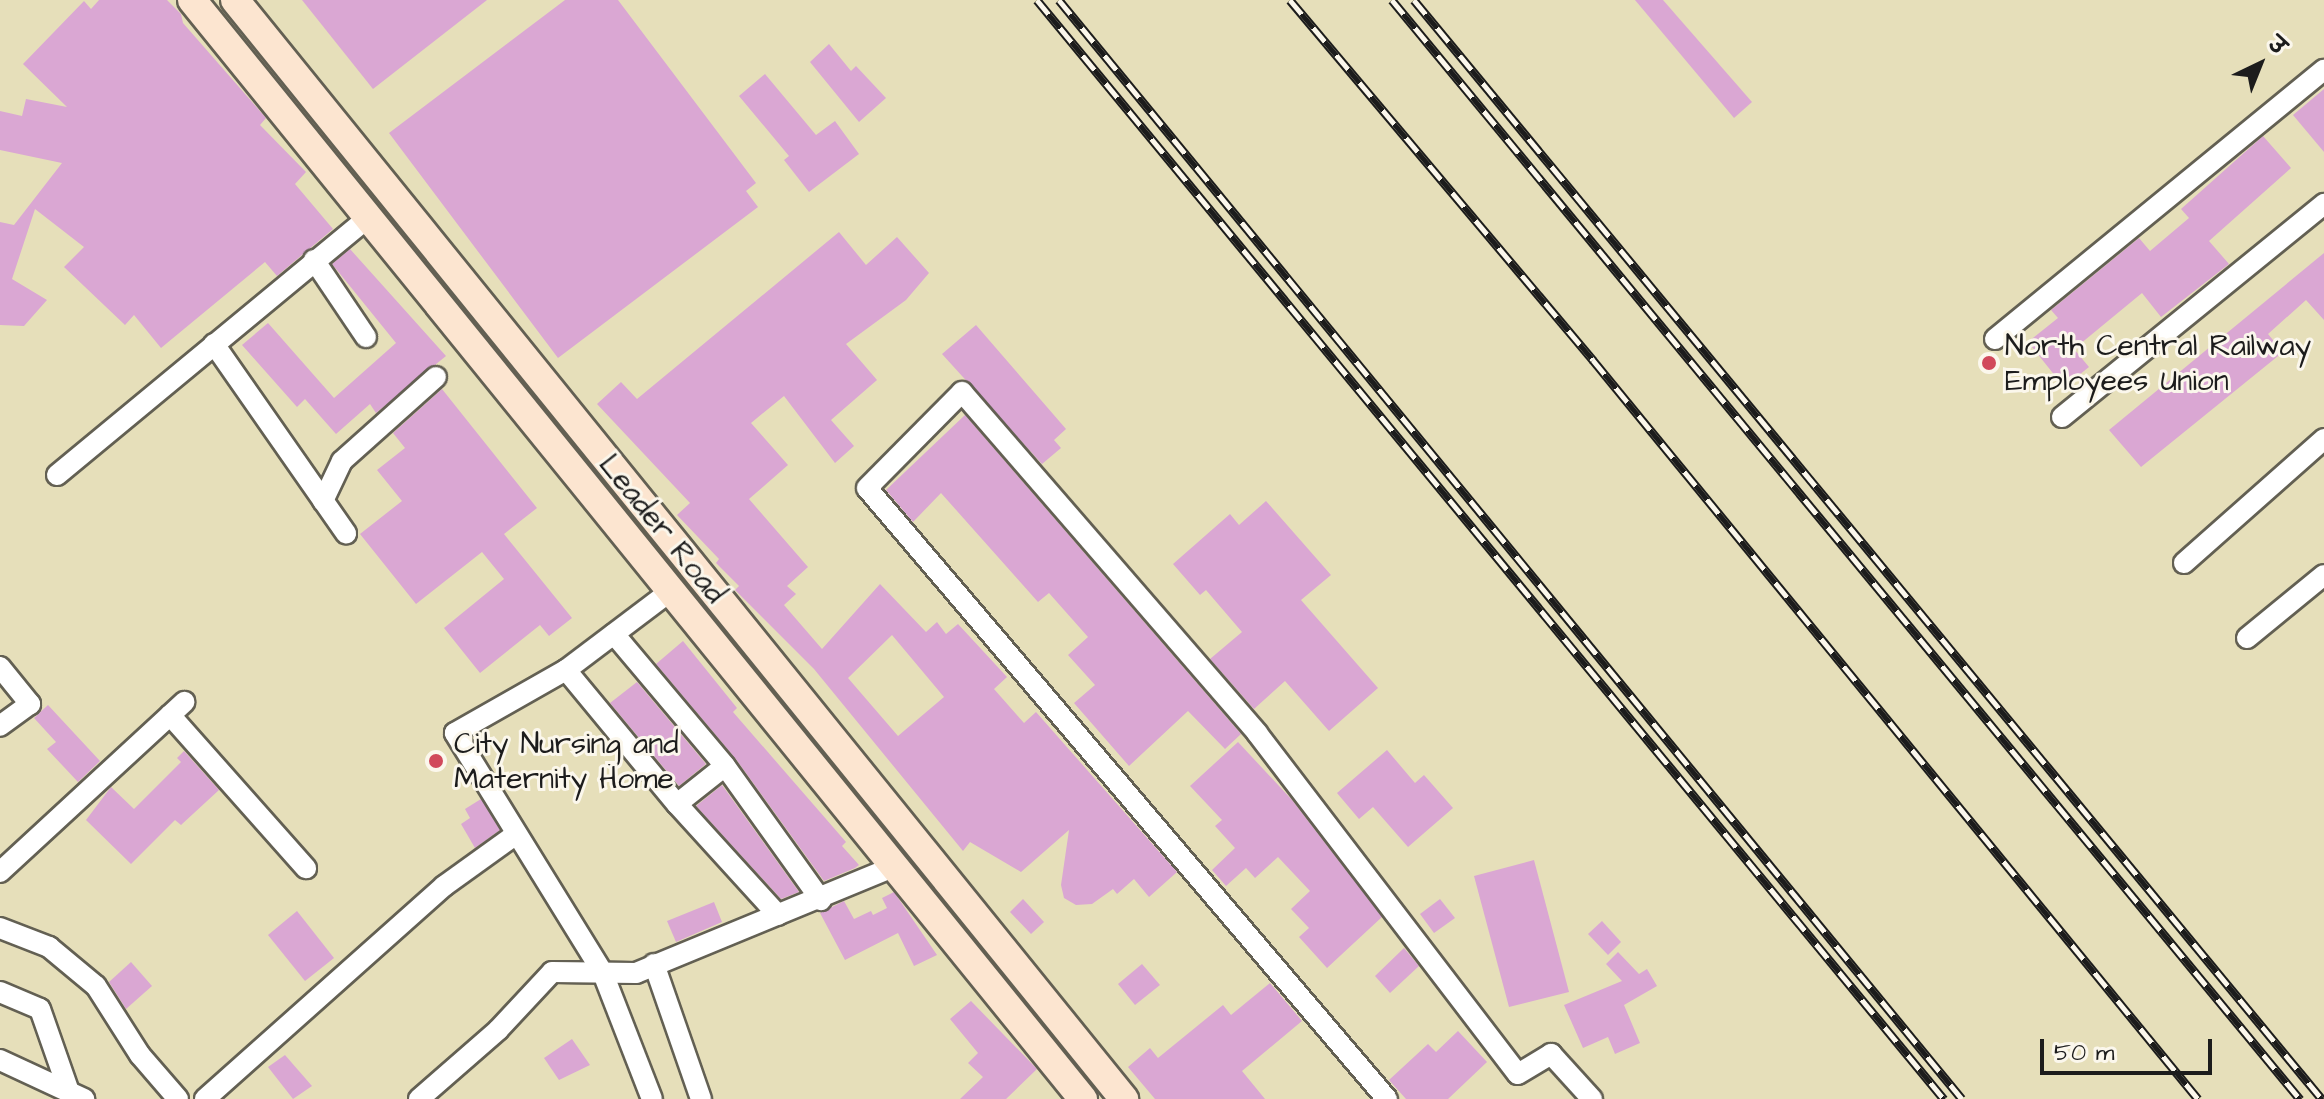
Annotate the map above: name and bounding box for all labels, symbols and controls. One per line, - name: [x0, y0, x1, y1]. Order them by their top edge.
- north arrow: [2220, 24, 2300, 104]
- text: उ: [2261, 30, 2293, 62]
- place label: North Central Railway Employees Union: [2005, 328, 2311, 398]
- marker: North Central Railway Employees Union: [1980, 354, 1998, 372]
- street label: Leader Road: [591, 447, 733, 611]
- place label: City Nursing and Maternity Home: [454, 726, 679, 796]
- marker: City Nursing and Maternity Home: [425, 750, 447, 772]
- scale bar: [2044, 1023, 2216, 1073]
- text: 50 m: [2054, 1036, 2114, 1070]

